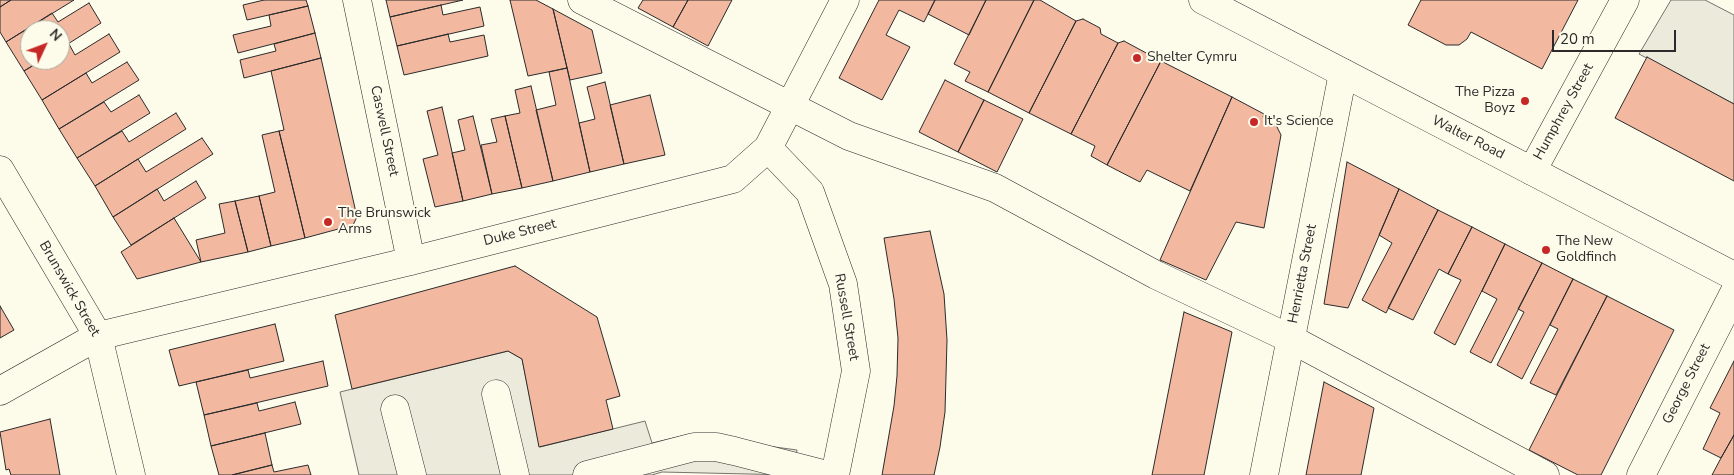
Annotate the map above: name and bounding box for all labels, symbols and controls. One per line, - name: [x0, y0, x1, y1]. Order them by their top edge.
- north arrow: [20, 20, 70, 70]
- scale bar: [1554, 20, 1678, 52]
- text: N: [45, 25, 66, 45]
- text: 20 m: [1560, 29, 1595, 49]
- place label: Shelter Cymru: [1147, 50, 1237, 66]
- marker: Shelter Cymru: [1131, 52, 1143, 64]
- street label: Humphrey Street: [1531, 61, 1597, 163]
- street label: Caswell Street: [366, 84, 402, 178]
- place label: The Pizza Boyz: [1455, 85, 1515, 118]
- marker: The Pizza Boyz: [1519, 95, 1531, 107]
- street label: Walter Road: [1429, 112, 1507, 164]
- place label: It's Science: [1264, 114, 1333, 130]
- marker: It's Science: [1248, 116, 1260, 128]
- place label: The Brunswick Arms: [338, 206, 431, 238]
- marker: The Brunswick Arms: [322, 216, 334, 228]
- street label: Duke Street: [482, 216, 558, 250]
- street label: Henrietta Street: [1285, 223, 1321, 325]
- place label: The New Goldfinch: [1556, 234, 1616, 266]
- street label: Brunswick Street: [35, 238, 103, 340]
- marker: The New Goldfinch: [1540, 244, 1552, 256]
- street label: Russell Street: [830, 272, 862, 362]
- street label: George Street: [1660, 341, 1714, 427]

